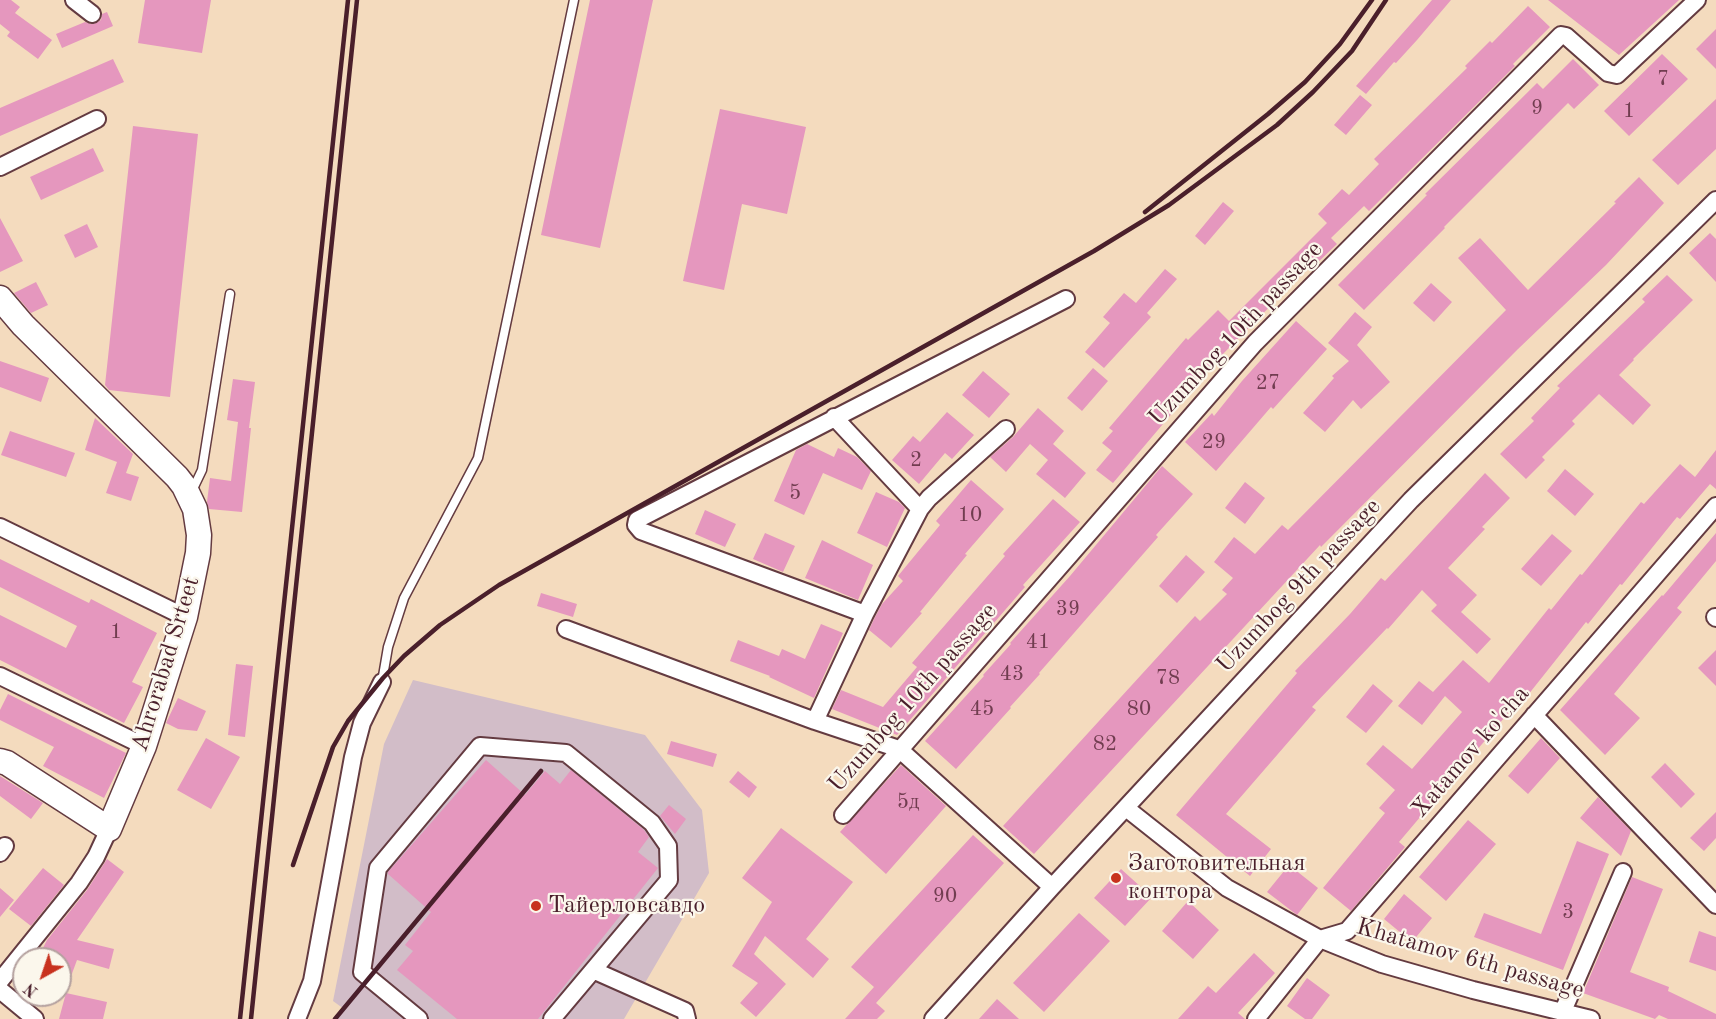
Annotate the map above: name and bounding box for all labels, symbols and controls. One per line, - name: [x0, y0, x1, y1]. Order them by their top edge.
- house number: 7: [1657, 66, 1669, 92]
- house number: 9: [1531, 95, 1543, 121]
- house number: 1: [1623, 98, 1635, 124]
- street label: Uzumbog 10th passage: [1143, 236, 1329, 432]
- house number: 27: [1256, 370, 1280, 396]
- house number: 29: [1202, 429, 1226, 455]
- house number: 2: [910, 447, 922, 473]
- house number: 5: [789, 480, 801, 506]
- street label: Uzumbog 9th passage: [1211, 493, 1387, 679]
- house number: 10: [958, 502, 982, 528]
- street label: Ahrorabad Srteet: [126, 573, 206, 755]
- house number: 39: [1056, 596, 1080, 622]
- street label: Uzumbog 10th passage: [823, 597, 1003, 799]
- house number: 1: [110, 619, 122, 645]
- house number: 41: [1026, 629, 1050, 655]
- house number: 43: [1000, 661, 1024, 687]
- house number: 78: [1156, 665, 1180, 691]
- street label: Xatamov ko'cha: [1406, 680, 1536, 824]
- house number: 45: [970, 696, 994, 722]
- house number: 80: [1127, 696, 1151, 722]
- house number: 82: [1093, 731, 1117, 757]
- house number: 5д: [897, 789, 919, 815]
- place label: Заготовительная контора: [1128, 850, 1306, 906]
- marker: Заготовительная контора: [1109, 871, 1123, 885]
- house number: 90: [933, 883, 957, 909]
- place label: Тайерловсавдо: [548, 892, 705, 920]
- marker: Тайерловсавдо: [529, 899, 543, 913]
- house number: 3: [1562, 899, 1574, 925]
- street label: Khatamov 6th passage: [1353, 913, 1587, 1005]
- north arrow: [12, 947, 72, 1007]
- text: N: [22, 979, 42, 999]

